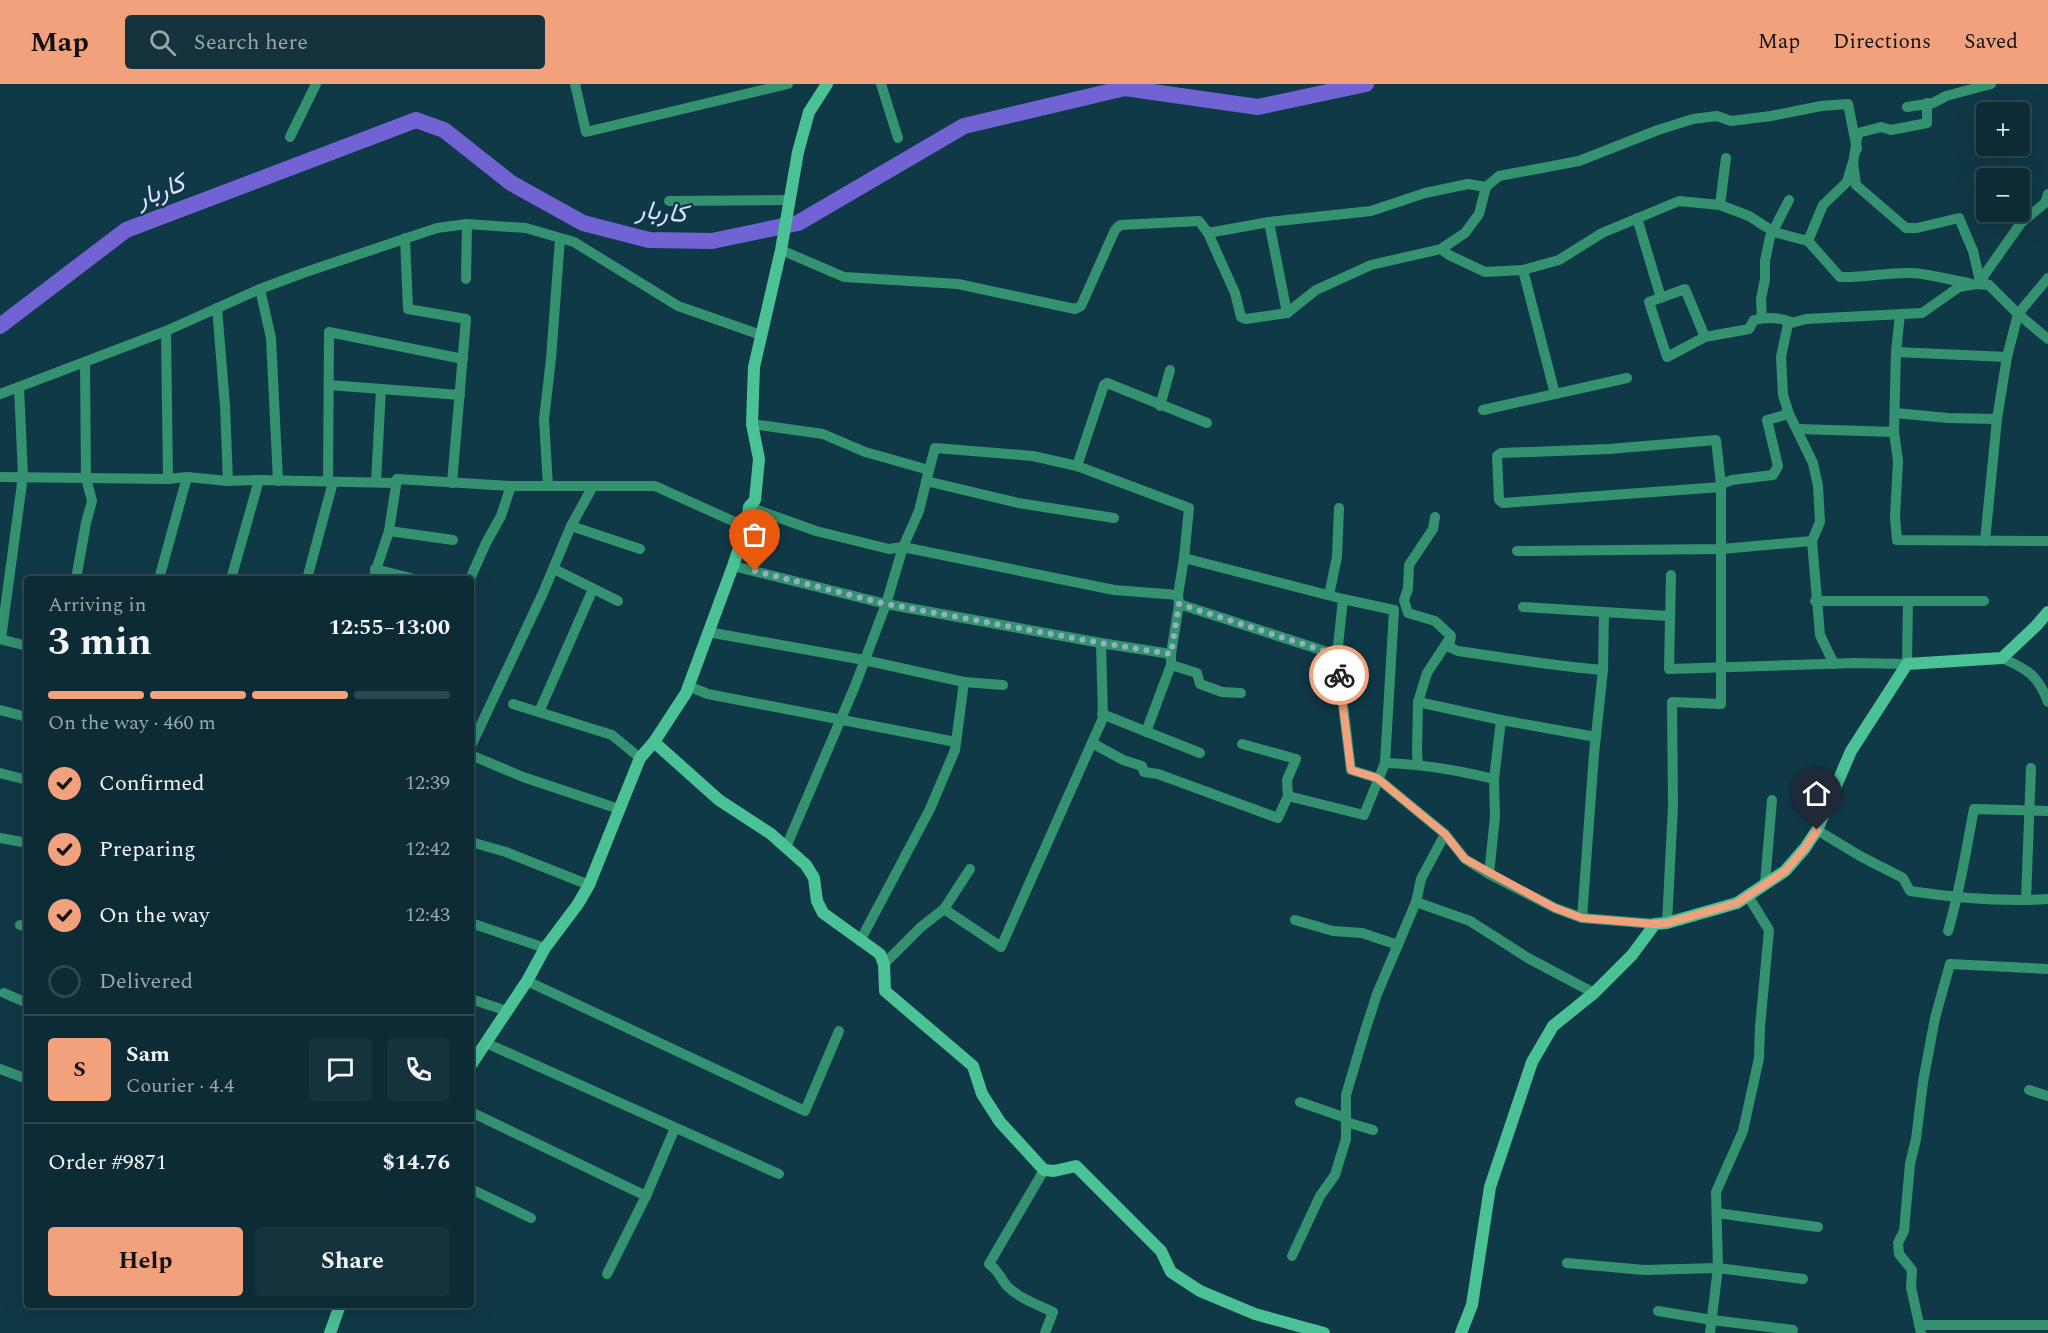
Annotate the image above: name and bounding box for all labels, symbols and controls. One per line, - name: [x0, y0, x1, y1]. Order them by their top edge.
- search box: [125, 15, 545, 69]
- text: Map: [30, 21, 89, 64]
- icon: search: [146, 26, 179, 59]
- text: Search here: [194, 26, 308, 59]
- text: Map: [1758, 26, 1800, 58]
- text: Directions: [1833, 26, 1931, 58]
- text: Saved: [1964, 26, 2018, 58]
- map controls: [1976, 102, 2030, 222]
- button: +: [1976, 102, 2030, 156]
- water label: کاربار: [128, 162, 195, 219]
- button: −: [1976, 168, 2030, 222]
- water label: کاربار: [633, 189, 693, 235]
- pin: [729, 509, 780, 571]
- icon: bag: [738, 518, 771, 551]
- text: Arriving in: [48, 590, 146, 620]
- text: 12:55–13:00: [328, 611, 450, 644]
- text: 3 min: [48, 613, 152, 672]
- courier: [1309, 645, 1369, 705]
- icon: bike: [1323, 659, 1356, 692]
- text: On the way · 460 m: [48, 708, 216, 738]
- icon: check: [48, 767, 81, 800]
- text: Confirmed: [99, 767, 205, 800]
- text: 12:39: [405, 768, 450, 798]
- pin: [1791, 768, 1842, 830]
- icon: home: [1800, 777, 1833, 810]
- icon: check: [48, 833, 81, 866]
- text: Preparing: [99, 833, 196, 866]
- text: 12:42: [405, 834, 450, 864]
- icon: check: [48, 899, 81, 932]
- text: On the way: [99, 899, 210, 932]
- text: 12:43: [405, 900, 450, 930]
- text: Delivered: [99, 965, 193, 998]
- text: Sam: [126, 1038, 170, 1071]
- button: chat: [309, 1038, 372, 1101]
- button: phone: [387, 1038, 450, 1101]
- text: S: [73, 1053, 86, 1086]
- text: Courier · 4.4: [126, 1071, 234, 1101]
- text: Order #9871: [48, 1146, 167, 1179]
- text: $14.76: [382, 1146, 450, 1179]
- button: Help: [48, 1227, 243, 1296]
- button: Share: [255, 1227, 450, 1296]

